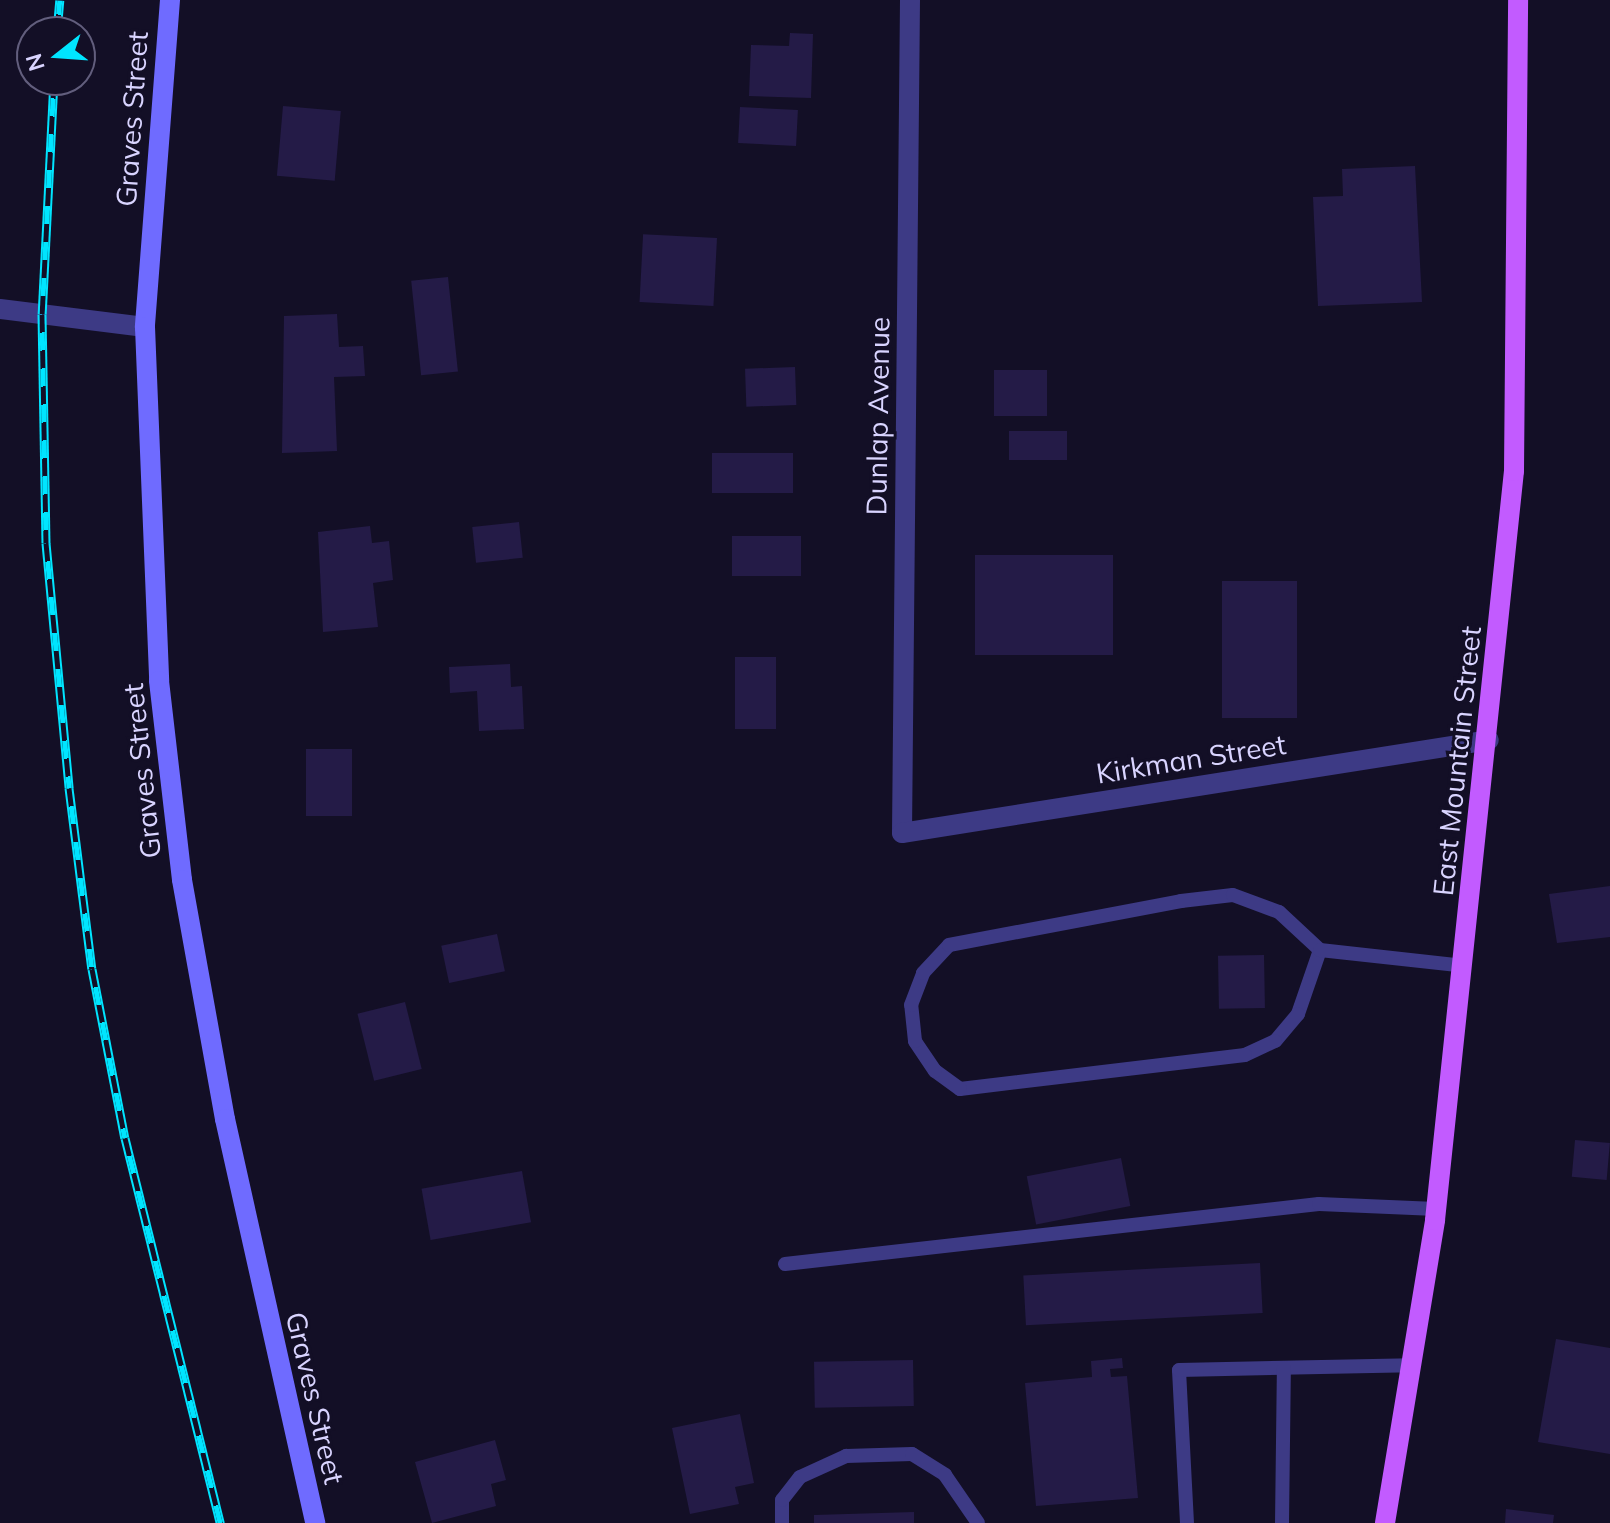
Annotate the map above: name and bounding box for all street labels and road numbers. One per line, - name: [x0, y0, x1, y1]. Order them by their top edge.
- street label: Graves Street: [109, 30, 155, 208]
- street label: Dunlap Avenue: [859, 316, 897, 516]
- street label: East Mountain Street: [1426, 625, 1488, 897]
- street label: Graves Street: [116, 682, 168, 860]
- street label: Kirkman Street: [1094, 727, 1288, 791]
- street label: Graves Street: [279, 1309, 351, 1487]

